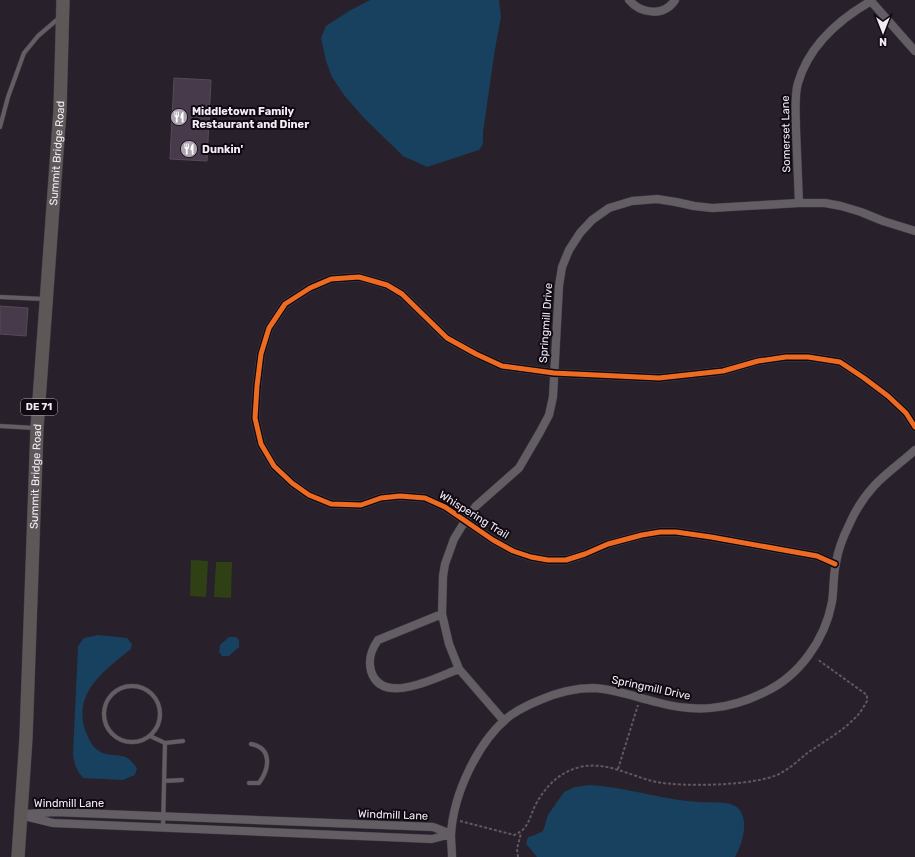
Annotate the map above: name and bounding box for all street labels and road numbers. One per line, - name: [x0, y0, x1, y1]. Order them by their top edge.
- street label: Somerset Lane: [779, 95, 793, 173]
- street label: Summit Bridge Road: [47, 101, 67, 206]
- street label: Springmill Drive: [537, 282, 555, 364]
- road number: DE 71: [21, 399, 57, 415]
- street label: Summit Bridge Road: [27, 423, 44, 529]
- street label: Whispering Trail: [437, 488, 511, 542]
- street label: Springmill Drive: [610, 673, 692, 703]
- street label: Windmill Lane: [34, 797, 104, 810]
- street label: Windmill Lane: [358, 807, 428, 823]

